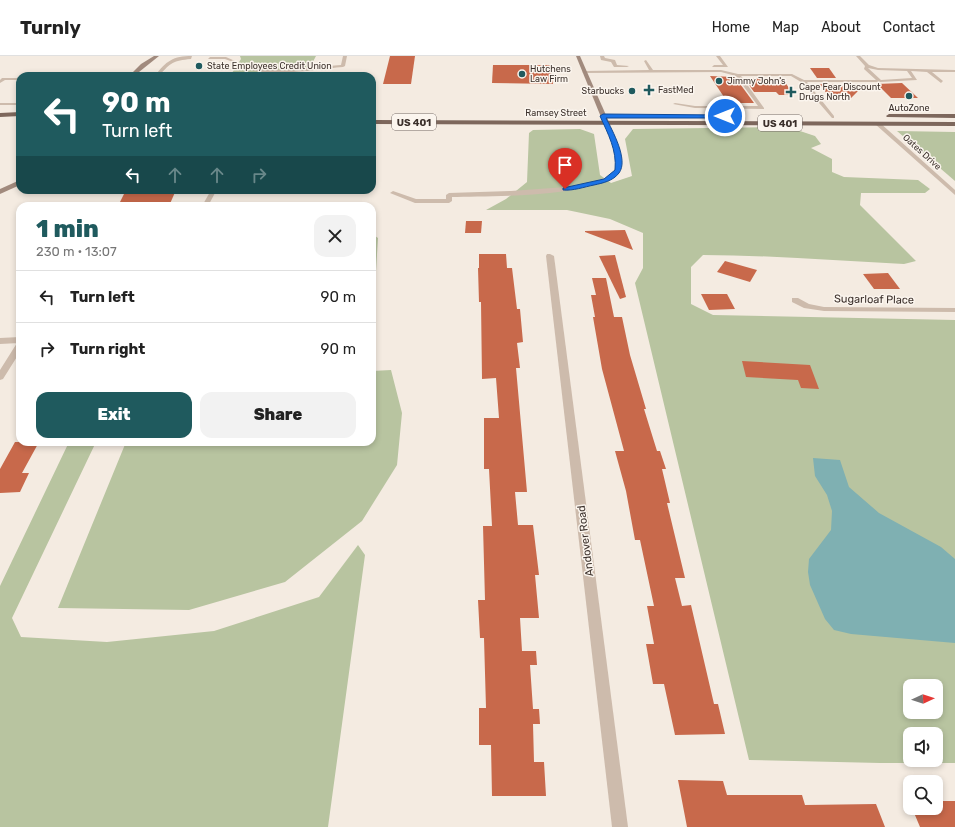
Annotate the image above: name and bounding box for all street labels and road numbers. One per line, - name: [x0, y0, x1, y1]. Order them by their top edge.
- street label: Ramsey Street: [525, 108, 587, 118]
- road number: US 401: [392, 114, 436, 130]
- road number: US 401: [758, 115, 802, 131]
- street label: Oates Drive: [901, 132, 943, 172]
- street label: Sugarloaf Place: [834, 292, 914, 307]
- street label: Andover Road: [575, 505, 596, 577]

